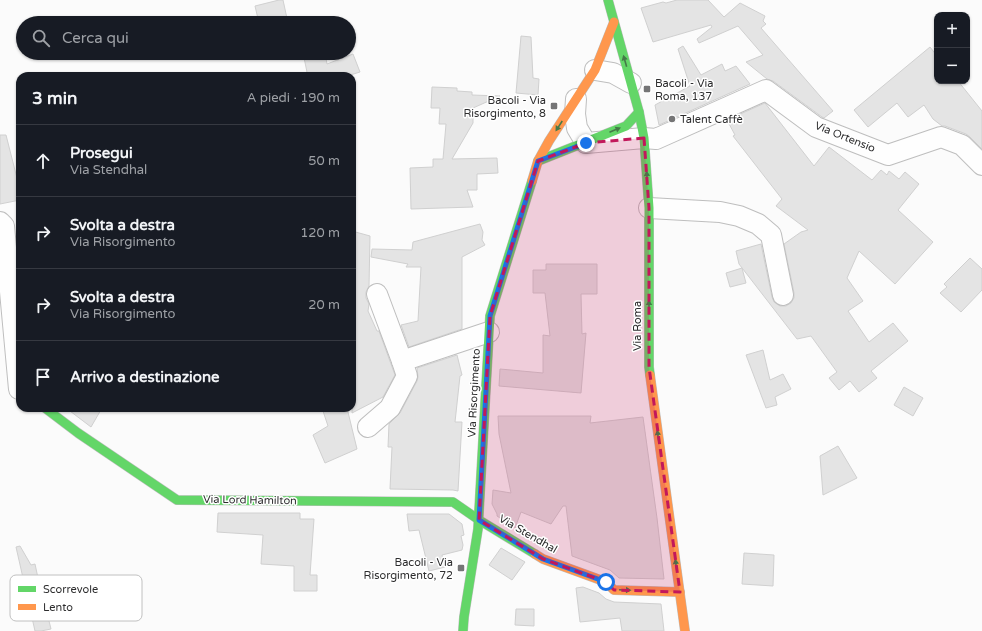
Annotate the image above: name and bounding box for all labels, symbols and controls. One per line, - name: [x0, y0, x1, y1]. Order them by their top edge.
- map controls: [934, 12, 970, 84]
- button: +: [934, 12, 970, 48]
- search box: [16, 16, 356, 60]
- icon: search: [30, 27, 52, 49]
- text: Cerca qui: [62, 29, 129, 47]
- button: −: [934, 48, 970, 84]
- one-way arrow: [622, 55, 628, 67]
- place label: Bacoli - Via Roma, 137: [655, 77, 713, 103]
- marker: Bacoli - Via Roma, 137: [642, 84, 652, 94]
- text: 3 min: [32, 88, 77, 109]
- text: A piedi · 190 m: [247, 90, 340, 106]
- place label: Bacoli - Via Risorgimento, 8: [464, 94, 546, 120]
- marker: Bacoli - Via Risorgimento, 8: [549, 101, 559, 111]
- place label: Talent Caffè: [680, 113, 743, 126]
- marker: Talent Caffè: [667, 114, 677, 124]
- street label: Via Ortensio: [813, 119, 877, 155]
- one-way arrow: [555, 121, 563, 131]
- one-way arrow: [609, 127, 621, 133]
- route end: [577, 134, 595, 152]
- text: Prosegui: [70, 144, 133, 162]
- icon: ahead: [32, 150, 54, 172]
- text: 50 m: [308, 153, 340, 169]
- text: Via Stendhal: [70, 162, 147, 178]
- one-way arrow: [643, 170, 650, 183]
- text: Svolta a destra: [70, 216, 175, 234]
- icon: right: [32, 222, 54, 244]
- text: 120 m: [300, 225, 340, 241]
- text: Via Risorgimento: [70, 234, 176, 250]
- text: Svolta a destra: [70, 288, 175, 306]
- icon: right: [32, 294, 54, 316]
- text: 20 m: [308, 297, 340, 313]
- one-way arrow: [646, 299, 652, 312]
- street label: Via Roma: [631, 301, 644, 351]
- text: Via Risorgimento: [70, 306, 176, 322]
- street label: Via Risorgimento: [465, 348, 483, 438]
- icon: arrive: [32, 366, 54, 388]
- text: Arrivo a destinazione: [70, 368, 220, 386]
- one-way arrow: [655, 430, 661, 442]
- street label: Via Lord Hamilton: [203, 493, 297, 507]
- street label: Via Stendhal: [496, 512, 560, 556]
- place label: Bacoli - Via Risorgimento, 72: [364, 556, 453, 582]
- one-way arrow: [673, 559, 679, 571]
- marker: Bacoli - Via Risorgimento, 72: [456, 563, 466, 573]
- route start: [597, 573, 615, 591]
- legend: [10, 575, 142, 621]
- text: Scorrevole: [43, 583, 98, 596]
- one-way arrow: [619, 587, 632, 593]
- text: Lento: [43, 601, 73, 614]

